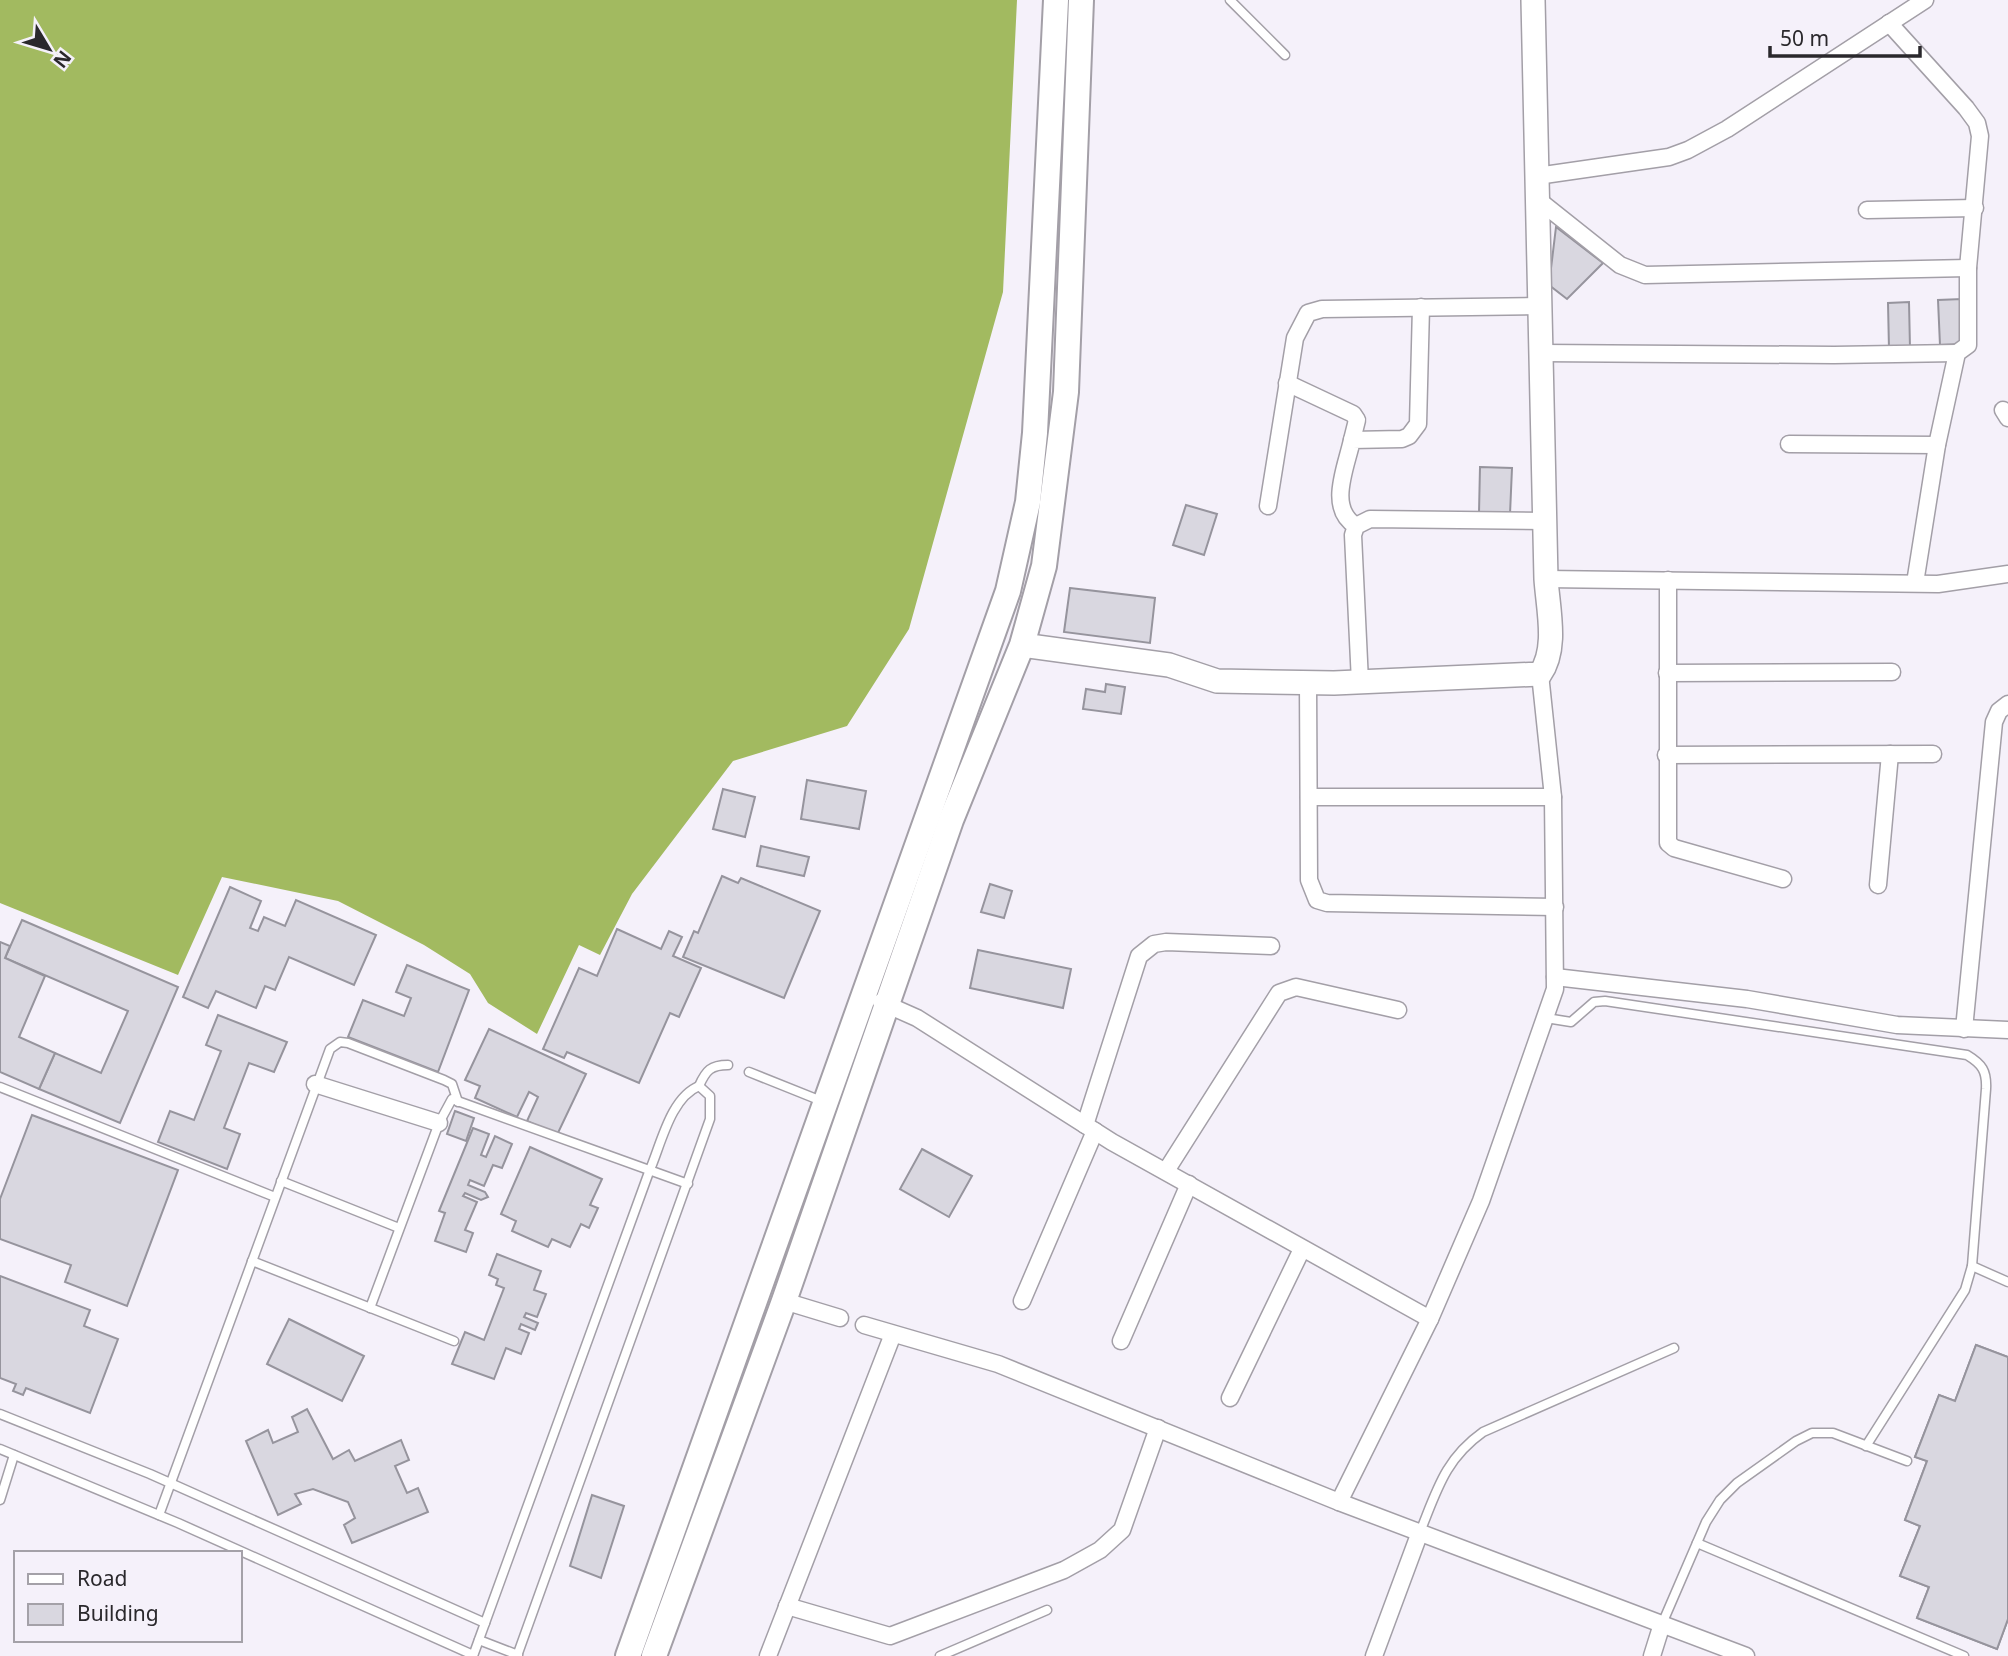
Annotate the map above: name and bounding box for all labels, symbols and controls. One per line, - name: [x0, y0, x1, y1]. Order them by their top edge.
- north arrow: [14, 14, 84, 84]
- scale bar: [1770, 14, 1920, 58]
- text: 50 m: [1780, 24, 1829, 52]
- text: N: [47, 45, 77, 74]
- legend: [14, 1551, 242, 1642]
- text: Road: [77, 1564, 127, 1592]
- text: Building: [77, 1599, 159, 1627]

